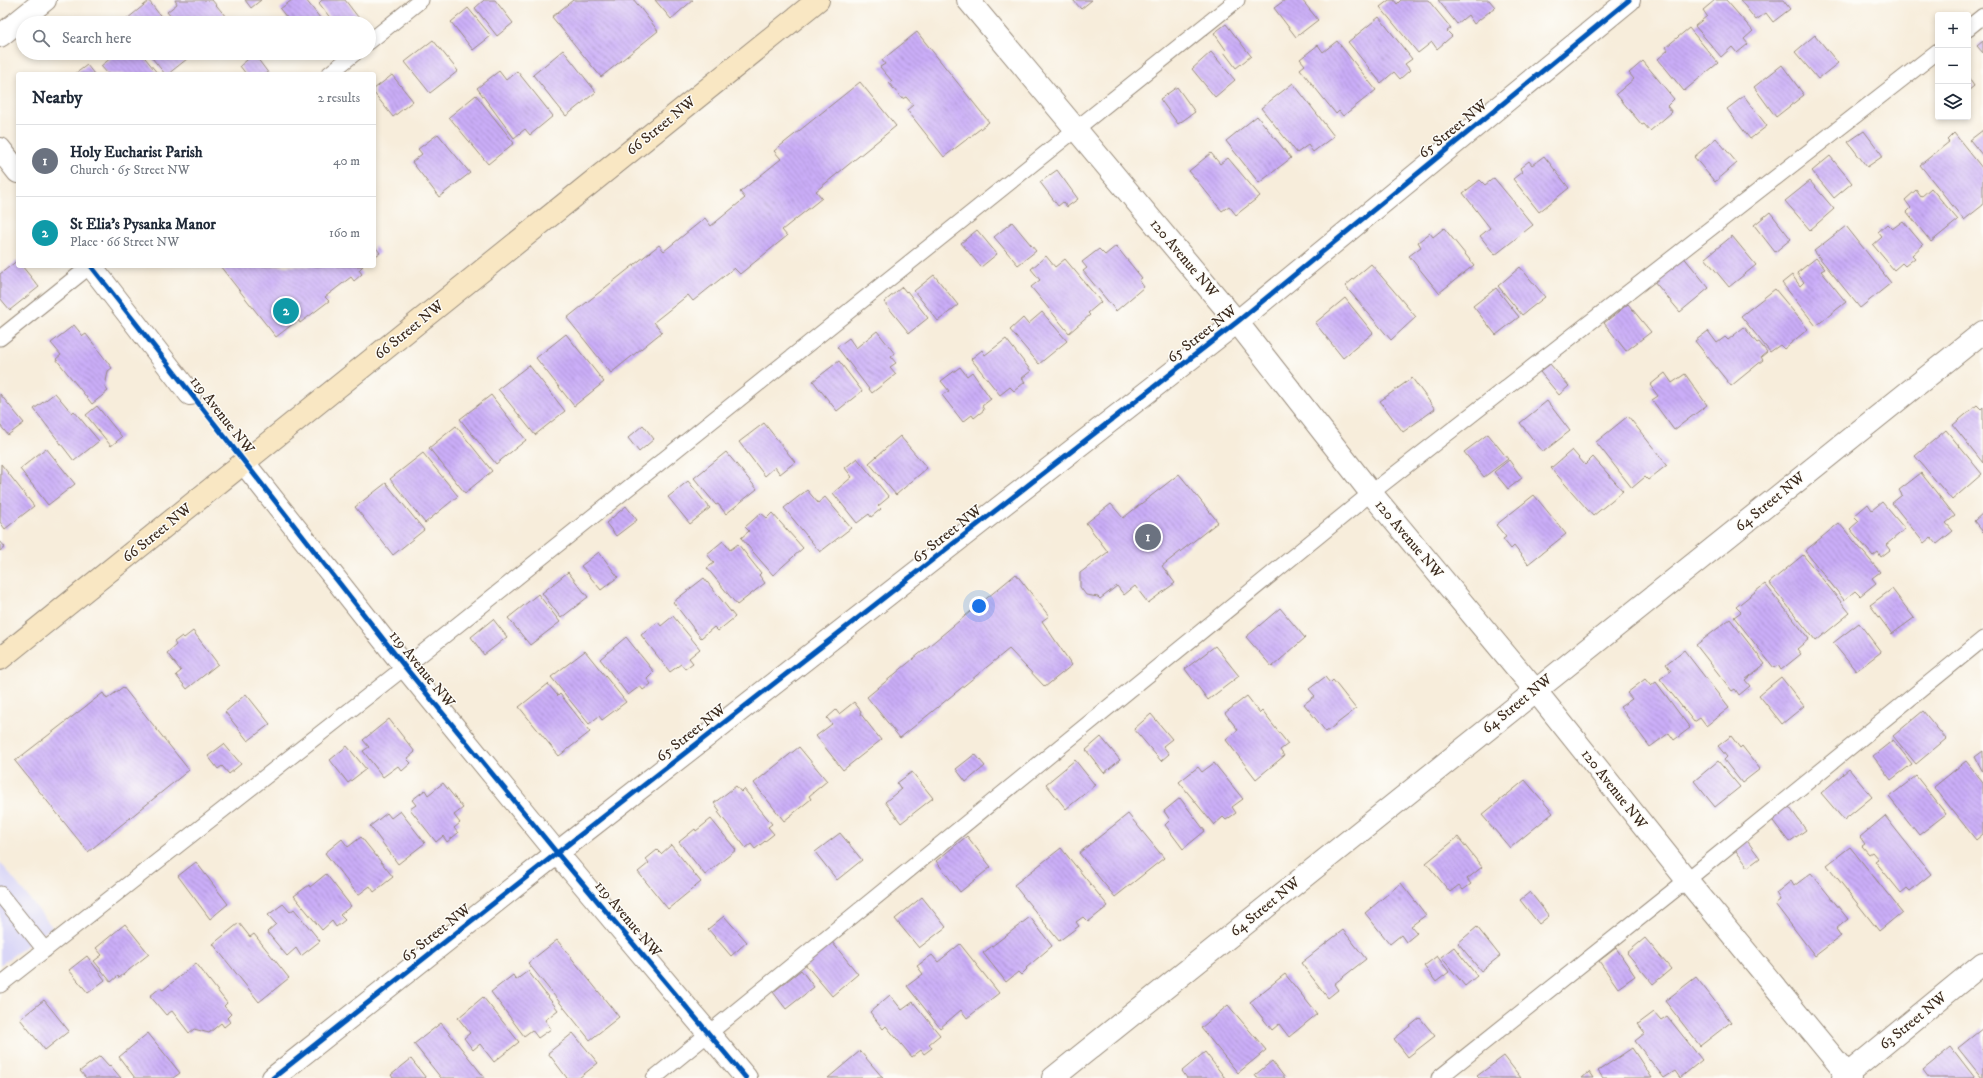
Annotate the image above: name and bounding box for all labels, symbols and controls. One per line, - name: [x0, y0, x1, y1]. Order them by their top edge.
- map controls: [1935, 12, 1971, 120]
- button: +: [1935, 12, 1971, 48]
- search box: [16, 16, 376, 60]
- icon: search: [30, 27, 52, 49]
- text: Search here: [62, 29, 131, 48]
- button: −: [1935, 48, 1971, 84]
- button: layers: [1935, 84, 1971, 120]
- text: Nearby: [32, 87, 82, 109]
- text: 2 results: [318, 90, 360, 106]
- street label: 66 Street NW: [623, 92, 700, 160]
- street label: 65 Street NW: [1415, 95, 1492, 163]
- text: Holy Eucharist Parish: [70, 143, 203, 162]
- text: 1: [43, 153, 47, 169]
- text: 40 m: [333, 153, 360, 169]
- text: Church · 65 Street NW: [70, 162, 190, 178]
- text: St Elia's Pysanka Manor: [70, 215, 216, 234]
- street label: 120 Avenue NW: [1146, 215, 1223, 301]
- text: 2: [42, 225, 48, 241]
- text: 160 m: [329, 225, 360, 241]
- text: Place · 66 Street NW: [70, 234, 179, 250]
- pin: 2: [273, 296, 299, 326]
- street label: 66 Street NW: [371, 296, 448, 364]
- street label: 65 Street NW: [1163, 301, 1241, 367]
- street label: 119 Avenue NW: [186, 372, 259, 458]
- street label: 64 Street NW: [1731, 468, 1809, 536]
- street label: 120 Avenue NW: [1371, 496, 1448, 582]
- street label: 66 Street NW: [119, 499, 196, 567]
- street label: 65 Street NW: [908, 501, 986, 567]
- pin: 1: [1135, 522, 1161, 552]
- your location: [969, 596, 989, 616]
- street label: 119 Avenue NW: [385, 626, 459, 712]
- street label: 64 Street NW: [1478, 670, 1556, 738]
- street label: 65 Street NW: [652, 700, 730, 766]
- street label: 120 Avenue NW: [1577, 745, 1651, 833]
- street label: 64 Street NW: [1226, 873, 1304, 941]
- street label: 119 Avenue NW: [590, 877, 666, 961]
- street label: 65 Street NW: [397, 900, 475, 966]
- street label: 63 Street NW: [1875, 988, 1951, 1054]

